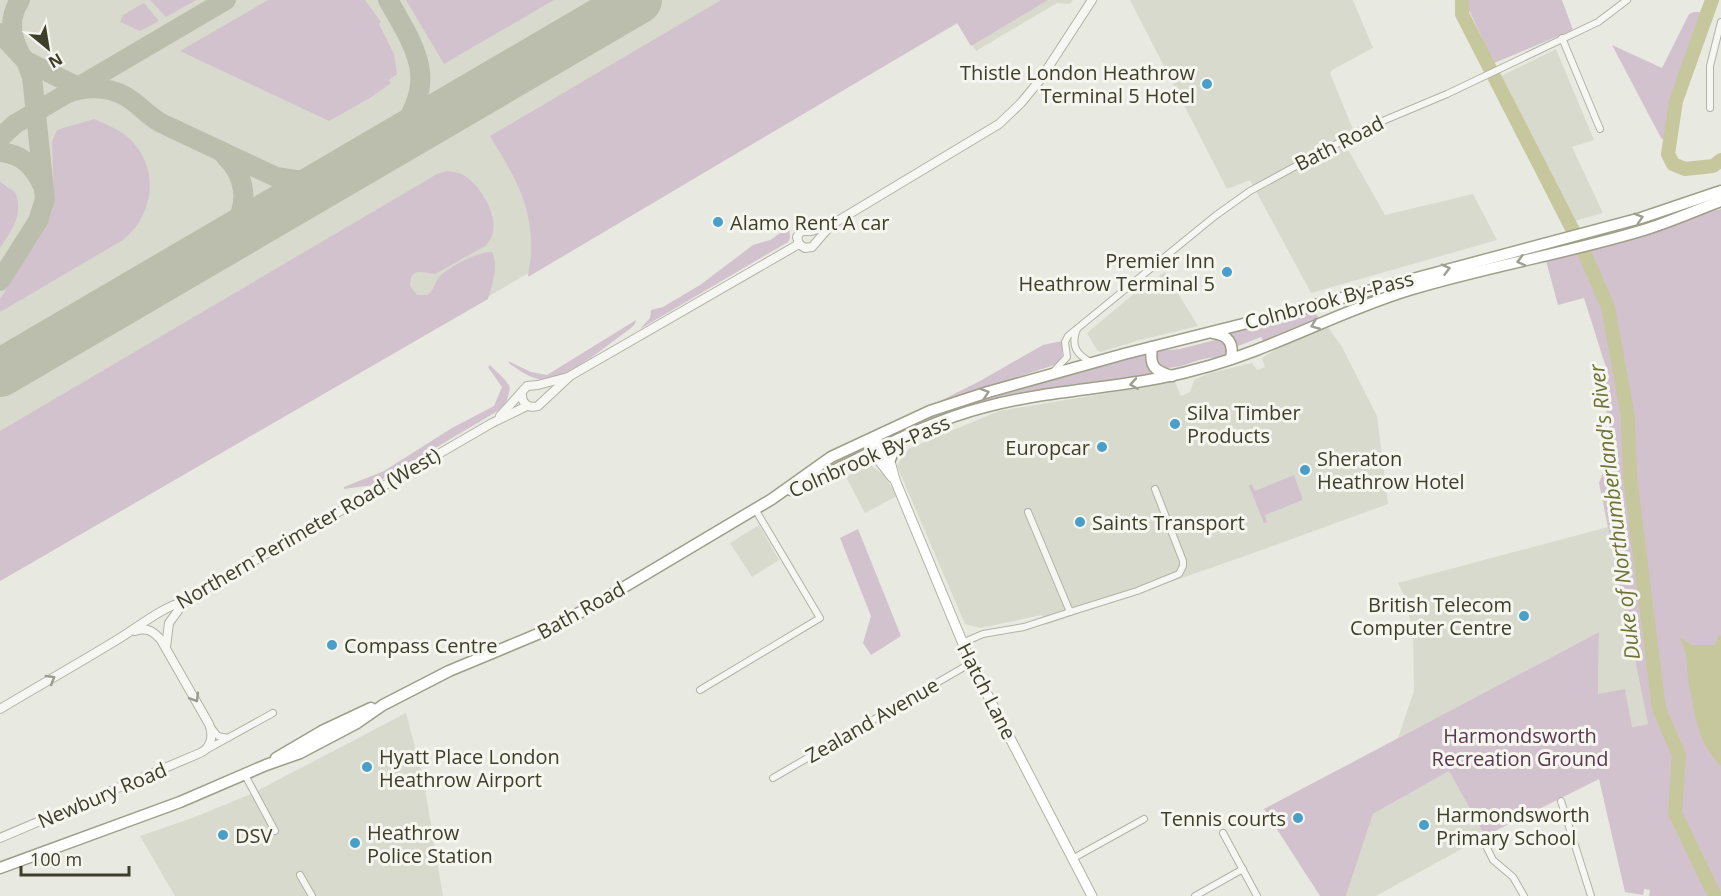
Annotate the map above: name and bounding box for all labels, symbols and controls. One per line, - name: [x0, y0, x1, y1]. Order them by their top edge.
- north arrow: [18, 18, 78, 78]
- text: N: [44, 48, 67, 74]
- place label: Thistle London Heathrow Terminal 5 Hotel: [960, 59, 1195, 109]
- marker: Thistle London Heathrow Terminal 5 Hotel: [1200, 77, 1214, 91]
- street label: Bath Road: [1290, 109, 1388, 177]
- place label: Alamo Rent A car: [730, 209, 889, 236]
- one-way arrow: [1633, 213, 1644, 225]
- marker: Alamo Rent A car: [711, 215, 725, 229]
- place label: Premier Inn Heathrow Terminal 5: [1019, 247, 1215, 297]
- one-way arrow: [1516, 253, 1526, 266]
- one-way arrow: [1441, 263, 1451, 276]
- street label: Colnbrook By-Pass: [1242, 264, 1416, 336]
- marker: Premier Inn Heathrow Terminal 5: [1220, 265, 1234, 279]
- one-way arrow: [1310, 318, 1321, 330]
- water label: Duke of Northumberland's River: [1582, 362, 1646, 661]
- one-way arrow: [1129, 377, 1139, 390]
- one-way arrow: [979, 388, 990, 400]
- place label: Silva Timber Products: [1187, 399, 1301, 449]
- street label: Colnbrook By-Pass: [784, 408, 954, 504]
- marker: Silva Timber Products: [1168, 417, 1182, 431]
- place label: Europcar: [1005, 434, 1090, 461]
- marker: Europcar: [1095, 440, 1109, 454]
- street label: Northern Perimeter Road (West): [171, 441, 445, 615]
- place label: Sheraton Heathrow Hotel: [1317, 445, 1465, 495]
- marker: Sheraton Heathrow Hotel: [1298, 463, 1312, 477]
- place label: Saints Transport: [1092, 509, 1245, 536]
- marker: Saints Transport: [1073, 515, 1087, 529]
- street label: Bath Road: [532, 575, 630, 645]
- place label: British Telecom Computer Centre: [1350, 591, 1512, 641]
- marker: British Telecom Computer Centre: [1517, 609, 1531, 623]
- place label: Compass Centre: [344, 632, 497, 659]
- marker: Compass Centre: [325, 638, 339, 652]
- street label: Hatch Lane: [951, 638, 1023, 744]
- street label: Zealand Avenue: [801, 671, 943, 769]
- one-way arrow: [45, 675, 55, 687]
- one-way arrow: [187, 692, 199, 702]
- park label: Harmondsworth Recreation Ground: [1432, 722, 1608, 772]
- place label: Hyatt Place London Heathrow Airport: [379, 743, 560, 793]
- street label: Newbury Road: [33, 756, 171, 834]
- marker: Hyatt Place London Heathrow Airport: [360, 760, 374, 774]
- place label: Harmondsworth Primary School: [1436, 801, 1590, 851]
- place label: Tennis courts: [1161, 805, 1286, 832]
- marker: Tennis courts: [1291, 811, 1305, 825]
- marker: Harmondsworth Primary School: [1417, 818, 1431, 832]
- place label: Heathrow Police Station: [367, 819, 493, 869]
- place label: DSV: [235, 822, 272, 849]
- marker: DSV: [216, 828, 230, 842]
- marker: Heathrow Police Station: [348, 836, 362, 850]
- scale bar: [21, 839, 129, 877]
- text: 100 m: [30, 847, 82, 871]

